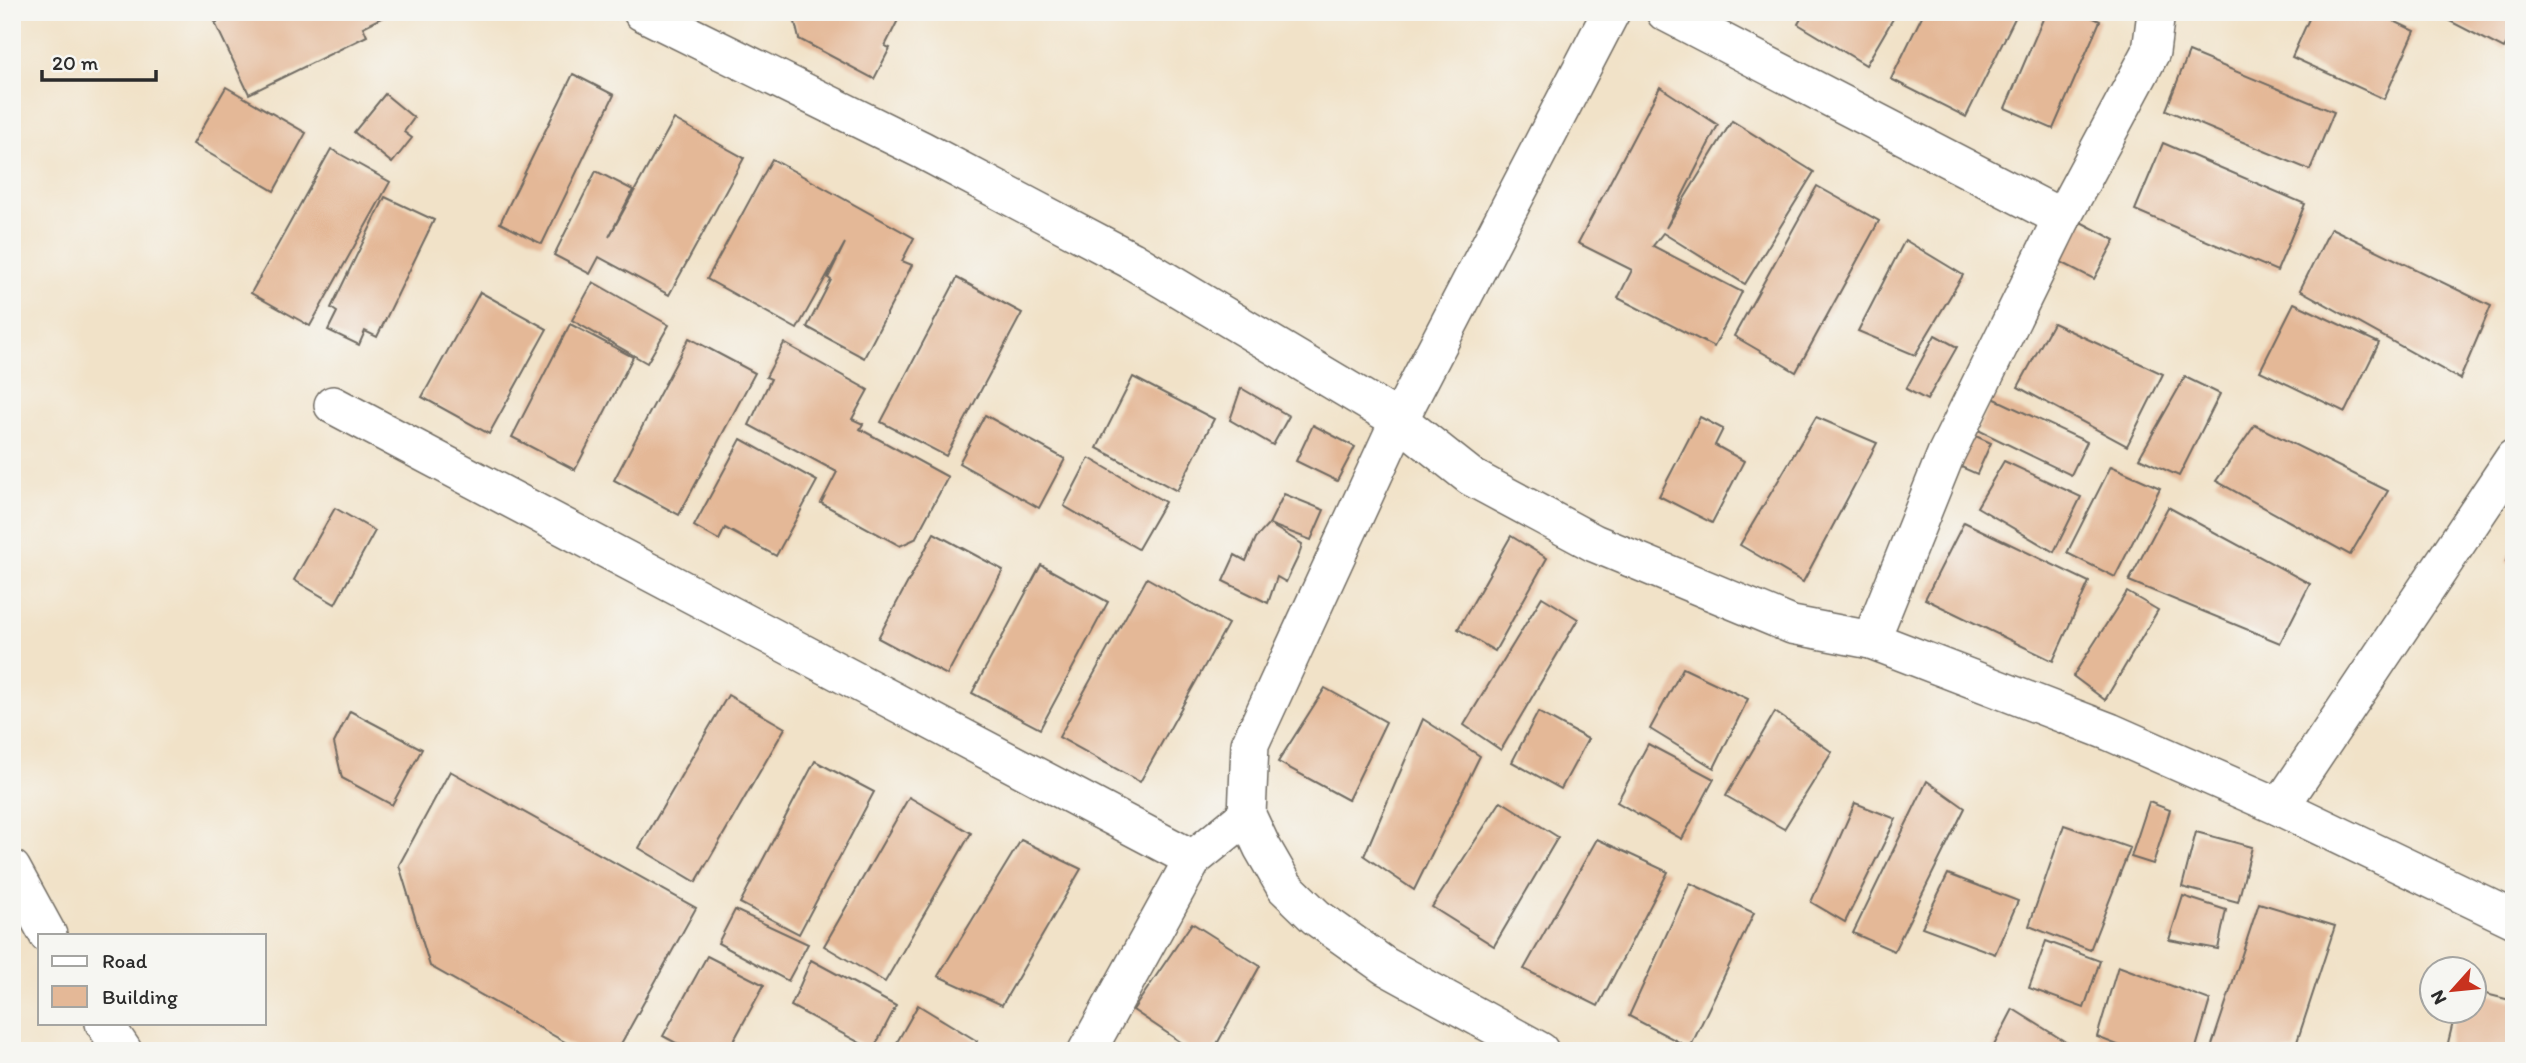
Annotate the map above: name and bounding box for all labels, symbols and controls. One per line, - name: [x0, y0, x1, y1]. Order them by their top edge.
- scale bar: [42, 38, 156, 82]
- text: 20 m: [52, 50, 99, 75]
- legend: [38, 934, 266, 1024]
- text: Road: [102, 948, 148, 973]
- north arrow: [2418, 954, 2488, 1024]
- text: Building: [102, 984, 178, 1009]
- text: N: [2425, 987, 2451, 1008]

